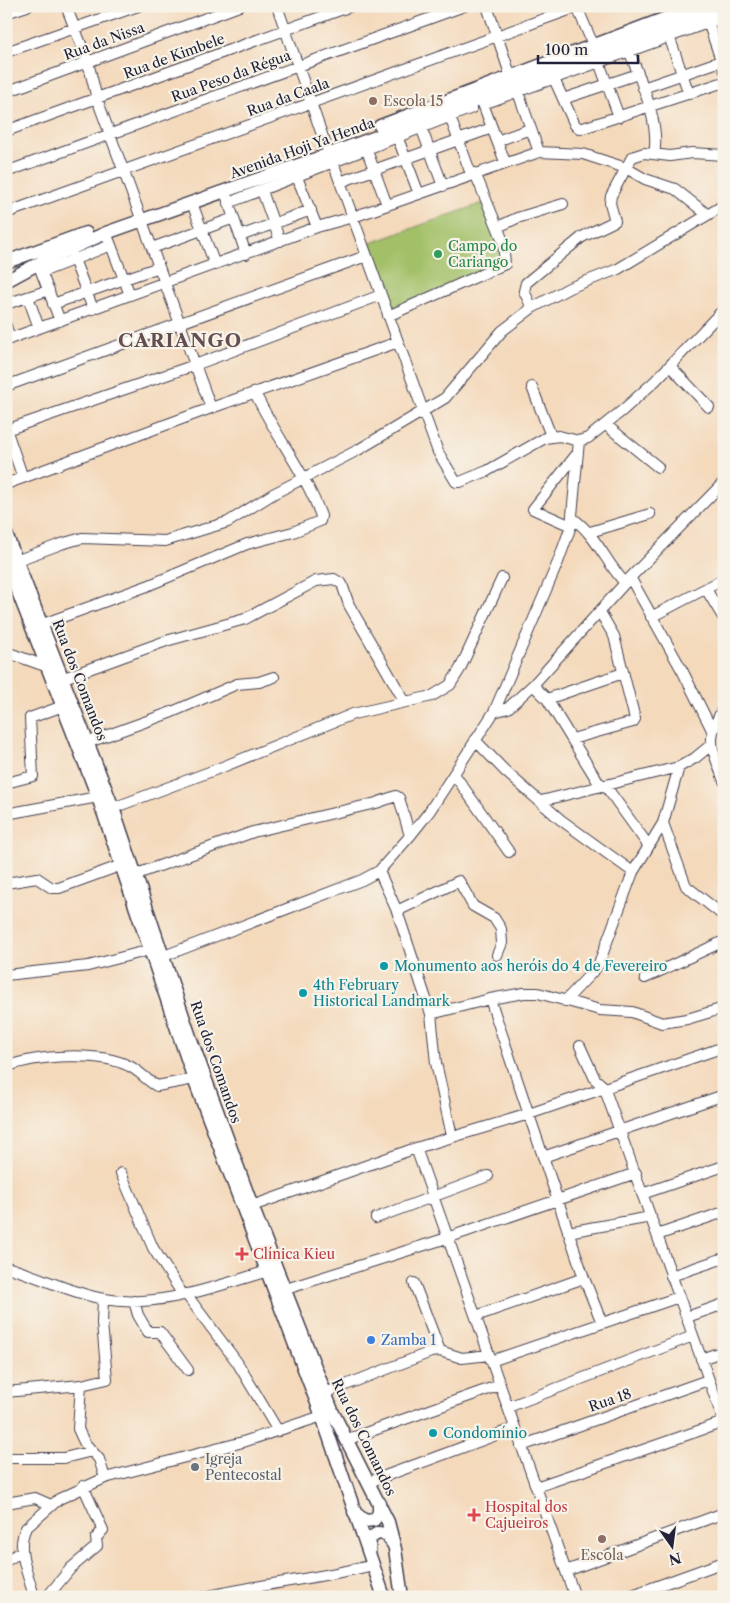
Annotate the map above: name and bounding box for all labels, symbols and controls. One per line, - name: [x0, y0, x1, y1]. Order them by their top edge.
- street label: Rua da Nissa: [61, 18, 147, 64]
- street label: Rua de Kimbele: [121, 29, 227, 83]
- scale bar: [538, 32, 638, 64]
- text: 100 m: [545, 40, 588, 59]
- street label: Rua Peso da Régua: [169, 46, 294, 106]
- street label: Rua da Caala: [244, 74, 332, 120]
- place label: Escola 15: [383, 92, 443, 110]
- marker: Escola 15: [367, 95, 379, 107]
- street label: Avenida Hoji Ya Henda: [226, 113, 377, 183]
- place label: Campo do Cariango: [448, 237, 517, 271]
- marker: Campo do Cariango: [432, 248, 444, 260]
- district label: CARIANGO: [118, 329, 242, 352]
- street label: Rua dos Comandos: [49, 617, 111, 743]
- place label: Monumento aos heróis do 4 de Fevereiro: [394, 957, 667, 975]
- marker: Monumento aos heróis do 4 de Fevereiro: [378, 960, 390, 972]
- place label: 4th February Historical Landmark: [313, 976, 451, 1010]
- marker: 4th February Historical Landmark: [297, 987, 309, 999]
- street label: Rua dos Comandos: [187, 998, 245, 1126]
- place label: Clínica Kieu: [253, 1245, 336, 1263]
- marker: Clínica Kieu: [235, 1247, 249, 1261]
- place label: Zamba 1: [381, 1331, 436, 1349]
- marker: Zamba 1: [365, 1334, 377, 1346]
- street label: Rua dos Comandos: [328, 1375, 400, 1499]
- street label: Rua 18: [586, 1384, 634, 1416]
- place label: Condomínio: [443, 1424, 527, 1442]
- marker: Condomínio: [427, 1427, 439, 1439]
- place label: Igreja Pentecostal: [205, 1450, 282, 1484]
- marker: Igreja Pentecostal: [189, 1461, 201, 1473]
- place label: Hospital dos Cajueiros: [485, 1498, 568, 1532]
- marker: Hospital dos Cajueiros: [467, 1508, 481, 1522]
- north arrow: [648, 1520, 698, 1570]
- marker: Escola: [596, 1533, 608, 1545]
- place label: Escola: [580, 1546, 624, 1564]
- text: N: [667, 1548, 683, 1569]

